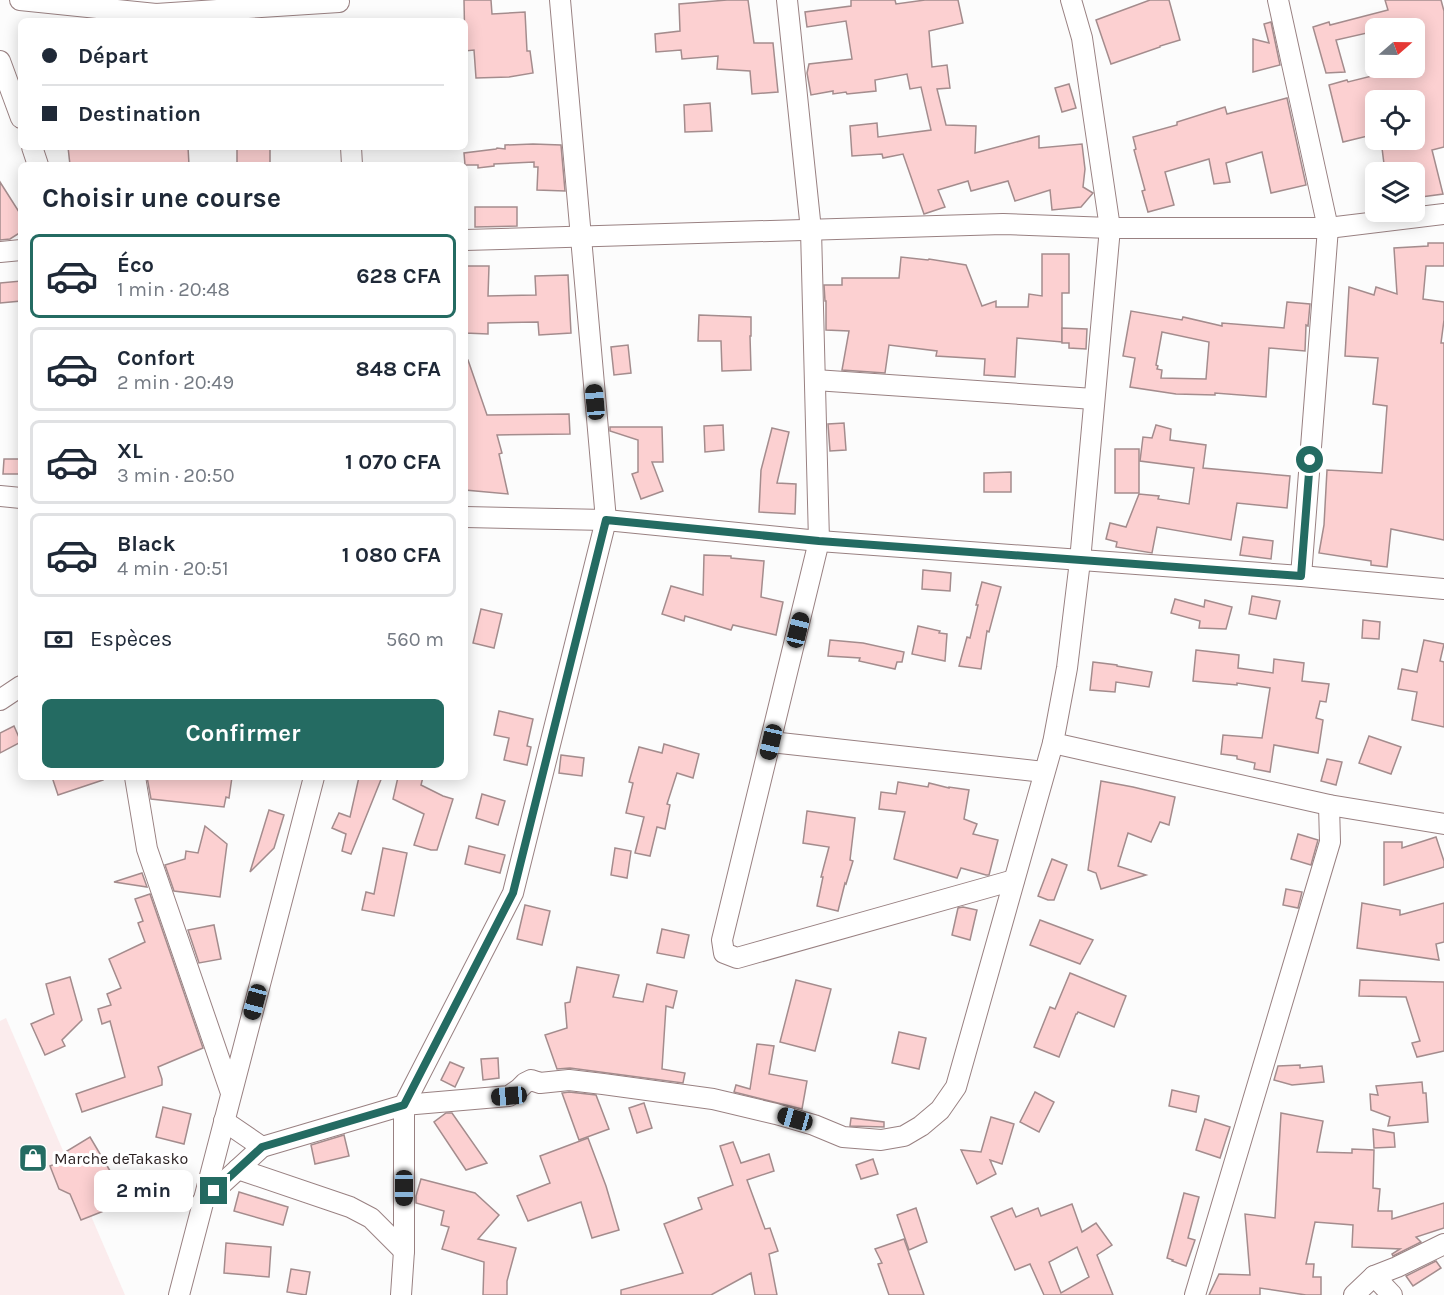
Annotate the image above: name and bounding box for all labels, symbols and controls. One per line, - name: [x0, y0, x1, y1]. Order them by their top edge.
- north arrow: [1365, 18, 1425, 78]
- map controls: [1365, 18, 1425, 222]
- text: Départ: [78, 43, 148, 69]
- button: locate: [1365, 90, 1425, 150]
- text: Destination: [78, 101, 201, 127]
- button: layers: [1365, 162, 1425, 222]
- text: Choisir une course: [42, 182, 281, 214]
- icon: car: [45, 249, 99, 303]
- text: Éco: [117, 252, 154, 278]
- text: 628 CFA: [356, 263, 441, 289]
- text: 1 min · 20:48: [117, 278, 230, 301]
- icon: car: [45, 342, 99, 396]
- text: Confort: [117, 345, 195, 371]
- text: 848 CFA: [356, 356, 441, 382]
- text: 2 min · 20:49: [117, 371, 234, 394]
- car: [584, 383, 606, 421]
- icon: car: [45, 435, 99, 489]
- text: XL: [117, 438, 143, 464]
- route start: [1296, 446, 1323, 473]
- text: 1 070 CFA: [345, 449, 441, 475]
- text: 3 min · 20:50: [117, 464, 235, 487]
- icon: car: [45, 528, 99, 582]
- text: Black: [117, 531, 176, 557]
- text: 1 080 CFA: [342, 542, 441, 568]
- text: 4 min · 20:51: [117, 557, 229, 580]
- car: [785, 610, 811, 650]
- icon: cash: [42, 623, 75, 656]
- text: Espèces: [90, 626, 172, 652]
- text: 560 m: [386, 628, 444, 651]
- button: Confirmer: [42, 699, 444, 768]
- car: [758, 722, 784, 762]
- car: [242, 982, 268, 1022]
- car: [490, 1085, 528, 1107]
- car: [775, 1105, 815, 1133]
- shop icon: Marche deTakasko: [17, 1142, 49, 1174]
- place label: Marche deTakasko: [54, 1149, 188, 1168]
- callout: 2 min: [94, 1170, 193, 1212]
- car: [395, 1170, 413, 1206]
- route end: [200, 1177, 227, 1204]
- text: 2 min: [116, 1179, 171, 1202]

